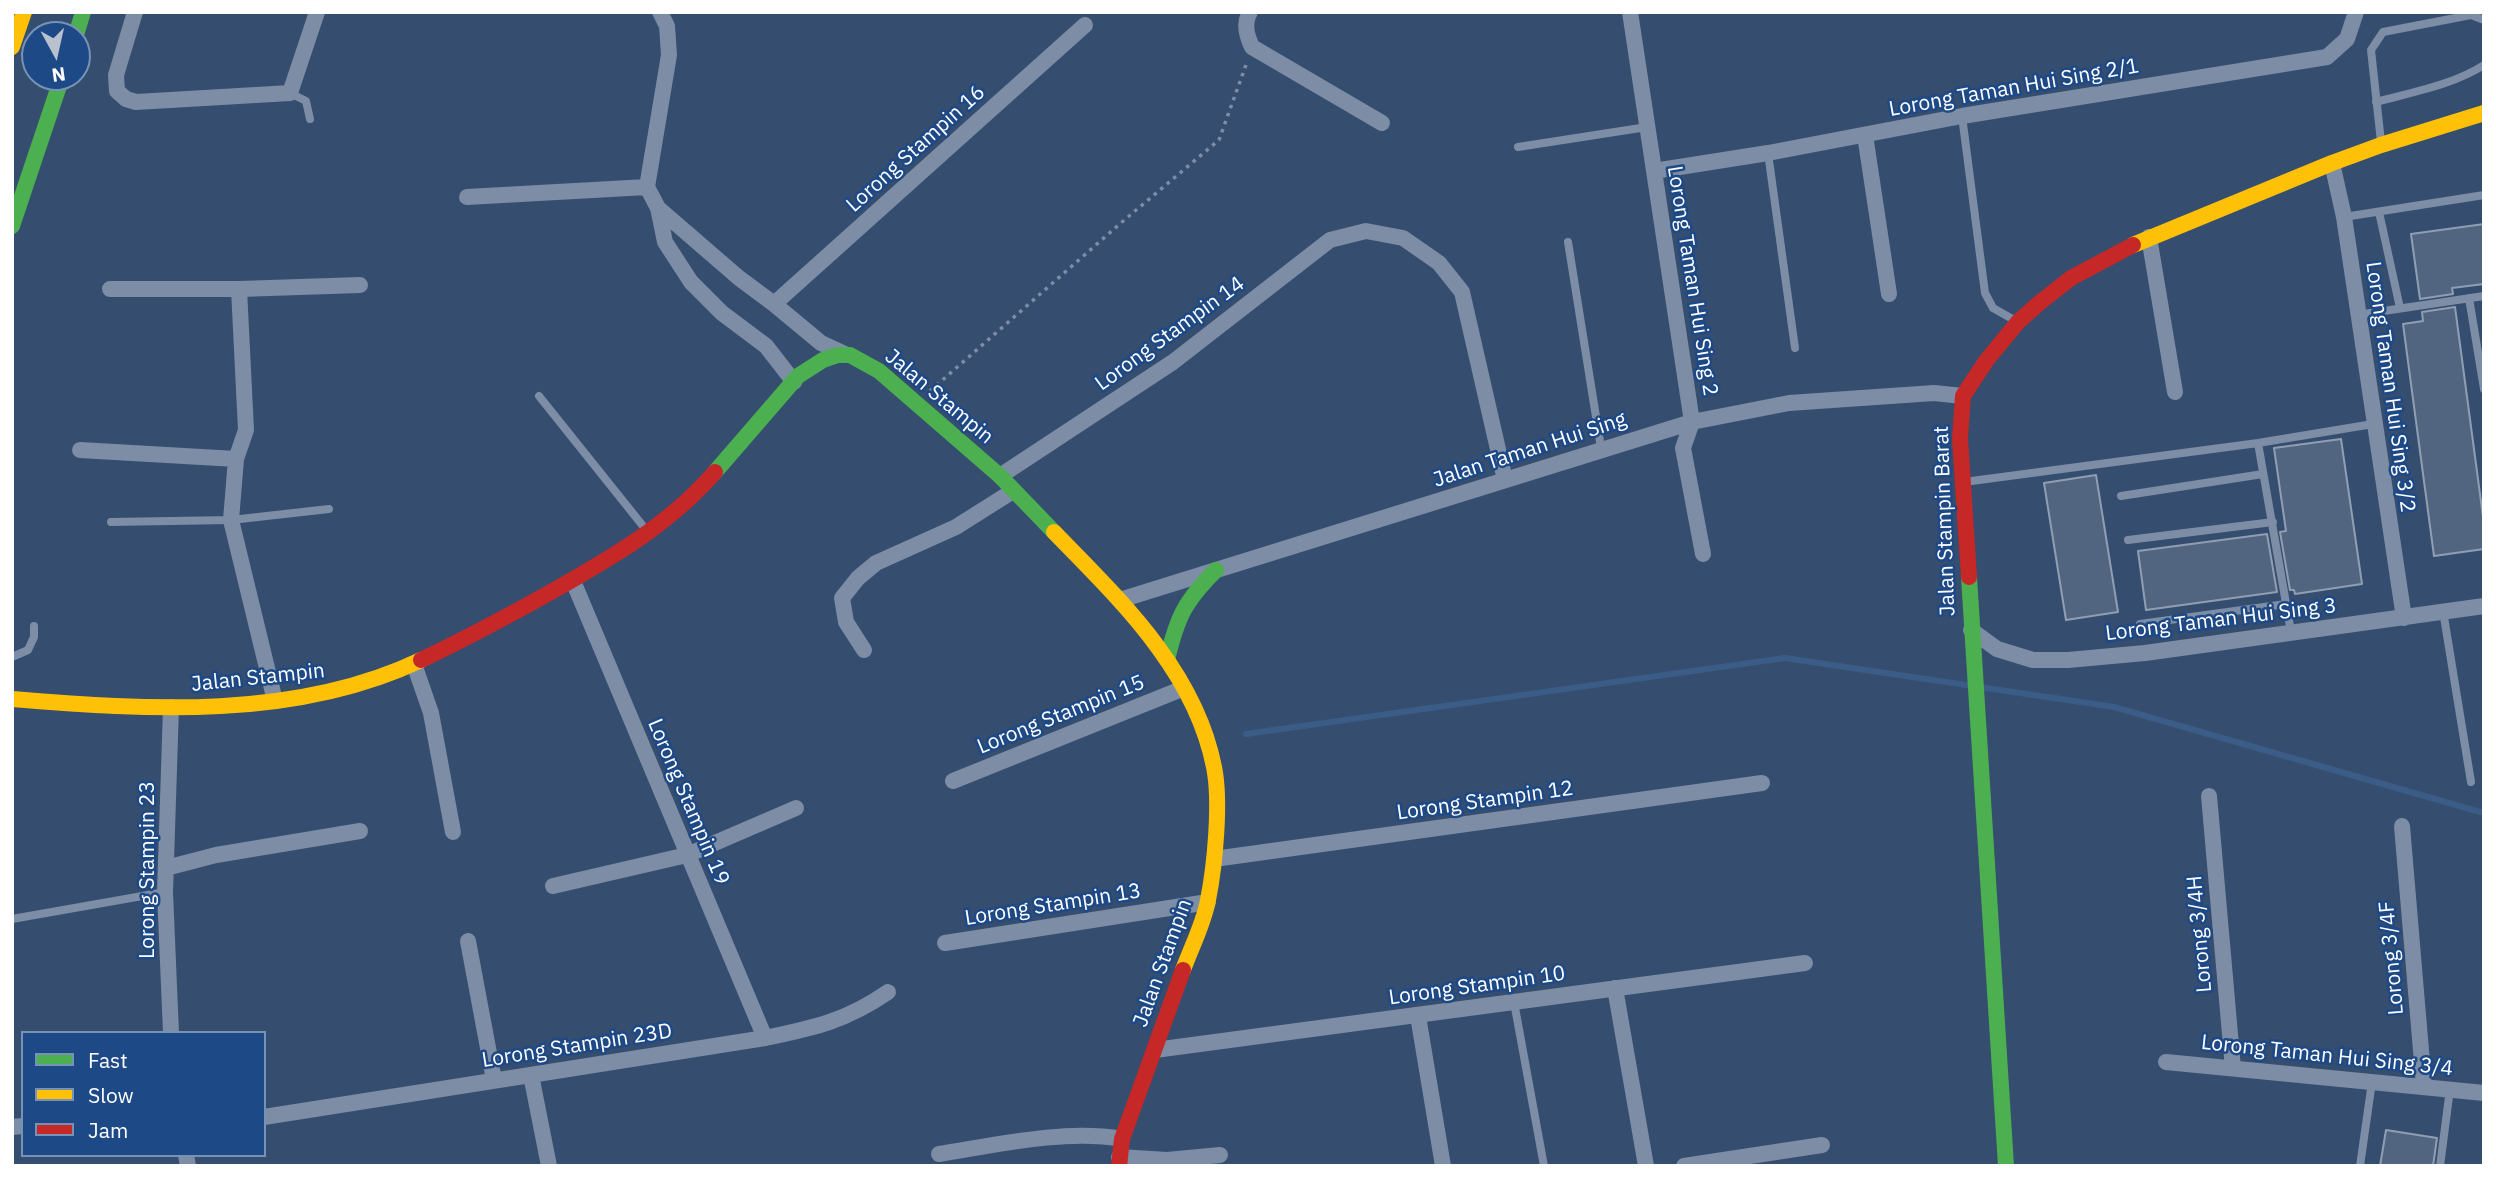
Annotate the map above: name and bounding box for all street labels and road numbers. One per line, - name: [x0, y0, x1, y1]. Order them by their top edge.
- street label: Lorong Taman Hui Sing 2/1: [1887, 54, 2141, 122]
- street label: Lorong Stampin 16: [841, 80, 991, 218]
- street label: Lorong Taman Hui Sing 2: [1661, 164, 1723, 398]
- street label: Lorong Taman Hui Sing 3/2: [2360, 260, 2420, 514]
- street label: Lorong Stampin 14: [1091, 271, 1249, 397]
- street label: Jalan Stampin: [879, 344, 999, 450]
- street label: Jalan Taman Hui Sing: [1430, 407, 1630, 493]
- street label: Jalan Stampin Barat: [1929, 425, 1961, 617]
- street label: Lorong Taman Hui Sing 3: [2104, 593, 2338, 647]
- street label: Jalan Stampin: [190, 658, 326, 698]
- street label: Lorong Stampin 15: [974, 670, 1148, 760]
- street label: Lorong Stampin 19: [642, 715, 734, 889]
- street label: Lorong Stampin 12: [1395, 776, 1575, 826]
- street label: Lorong Stampin 23: [135, 781, 161, 959]
- street label: Lorong 3/4H: [2182, 874, 2218, 994]
- street label: Lorong Stampin 13: [963, 879, 1143, 931]
- street label: Jalan Stampin: [1128, 896, 1198, 1030]
- street label: Lorong 3/4F: [2374, 900, 2410, 1016]
- street label: Lorong Stampin 10: [1387, 961, 1567, 1011]
- street label: Lorong Stampin 23D: [480, 1019, 674, 1073]
- street label: Lorong Taman Hui Sing 3/4: [2200, 1030, 2454, 1082]

